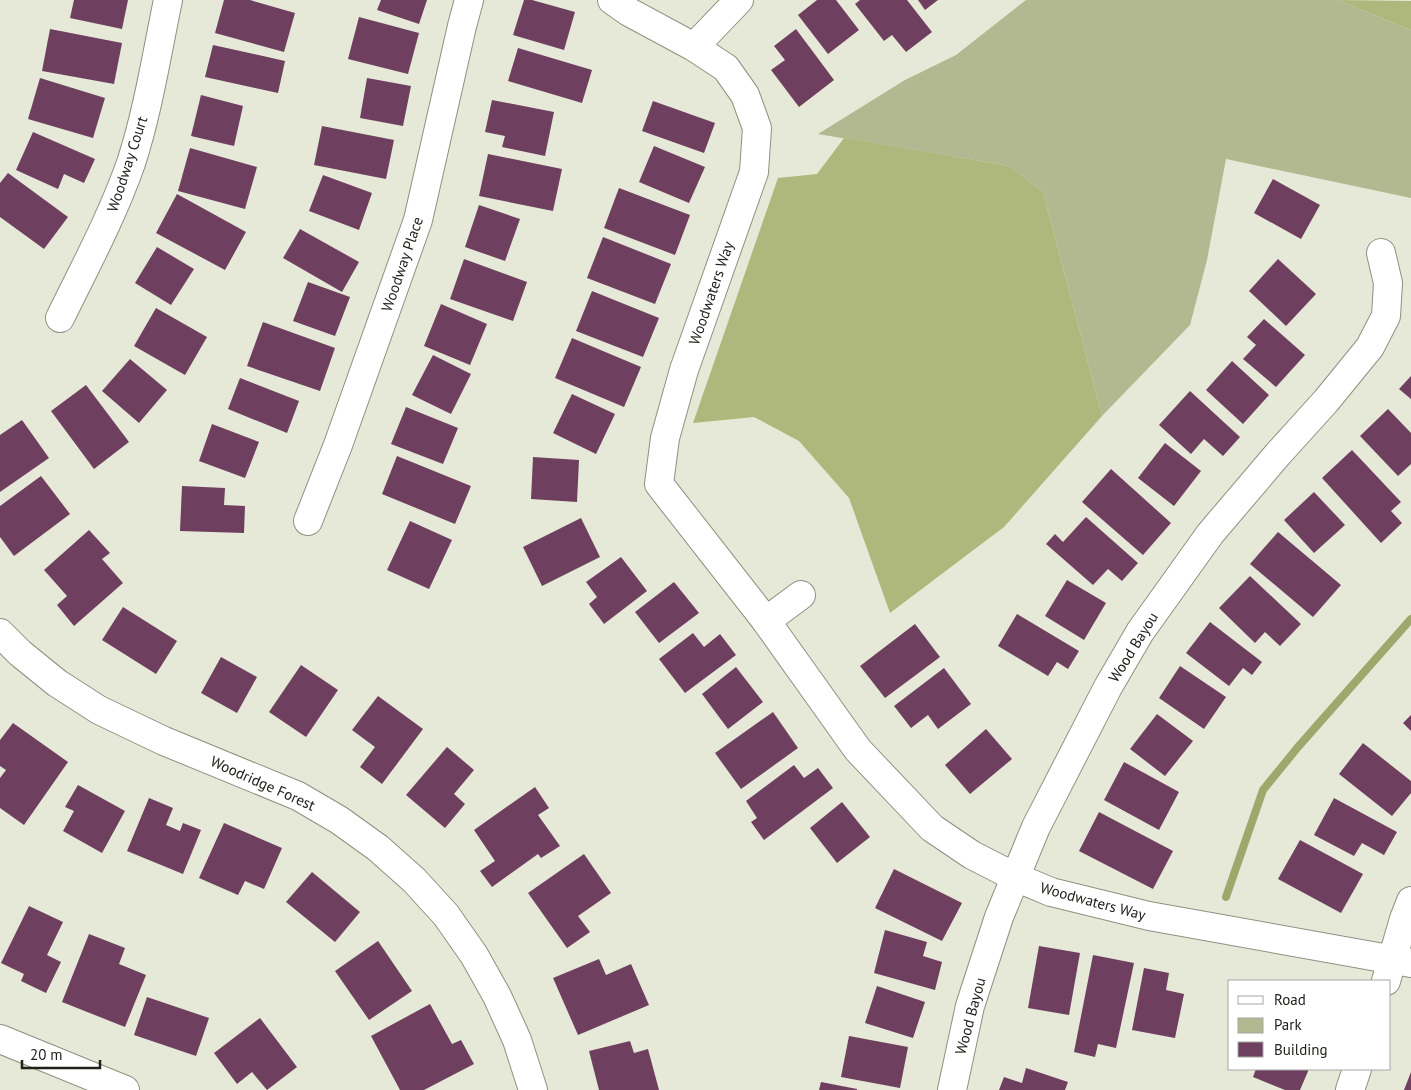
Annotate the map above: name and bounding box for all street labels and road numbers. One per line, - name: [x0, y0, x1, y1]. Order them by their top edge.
- street label: Woodway Court: [103, 114, 151, 214]
- street label: Woodway Place: [377, 214, 427, 314]
- street label: Woodwaters Way: [684, 239, 738, 347]
- street label: Wood Bayou: [1104, 608, 1162, 686]
- street label: Woodridge Forest: [208, 751, 318, 815]
- street label: Woodwaters Way: [1038, 878, 1148, 924]
- street label: Wood Bayou: [951, 975, 989, 1057]

